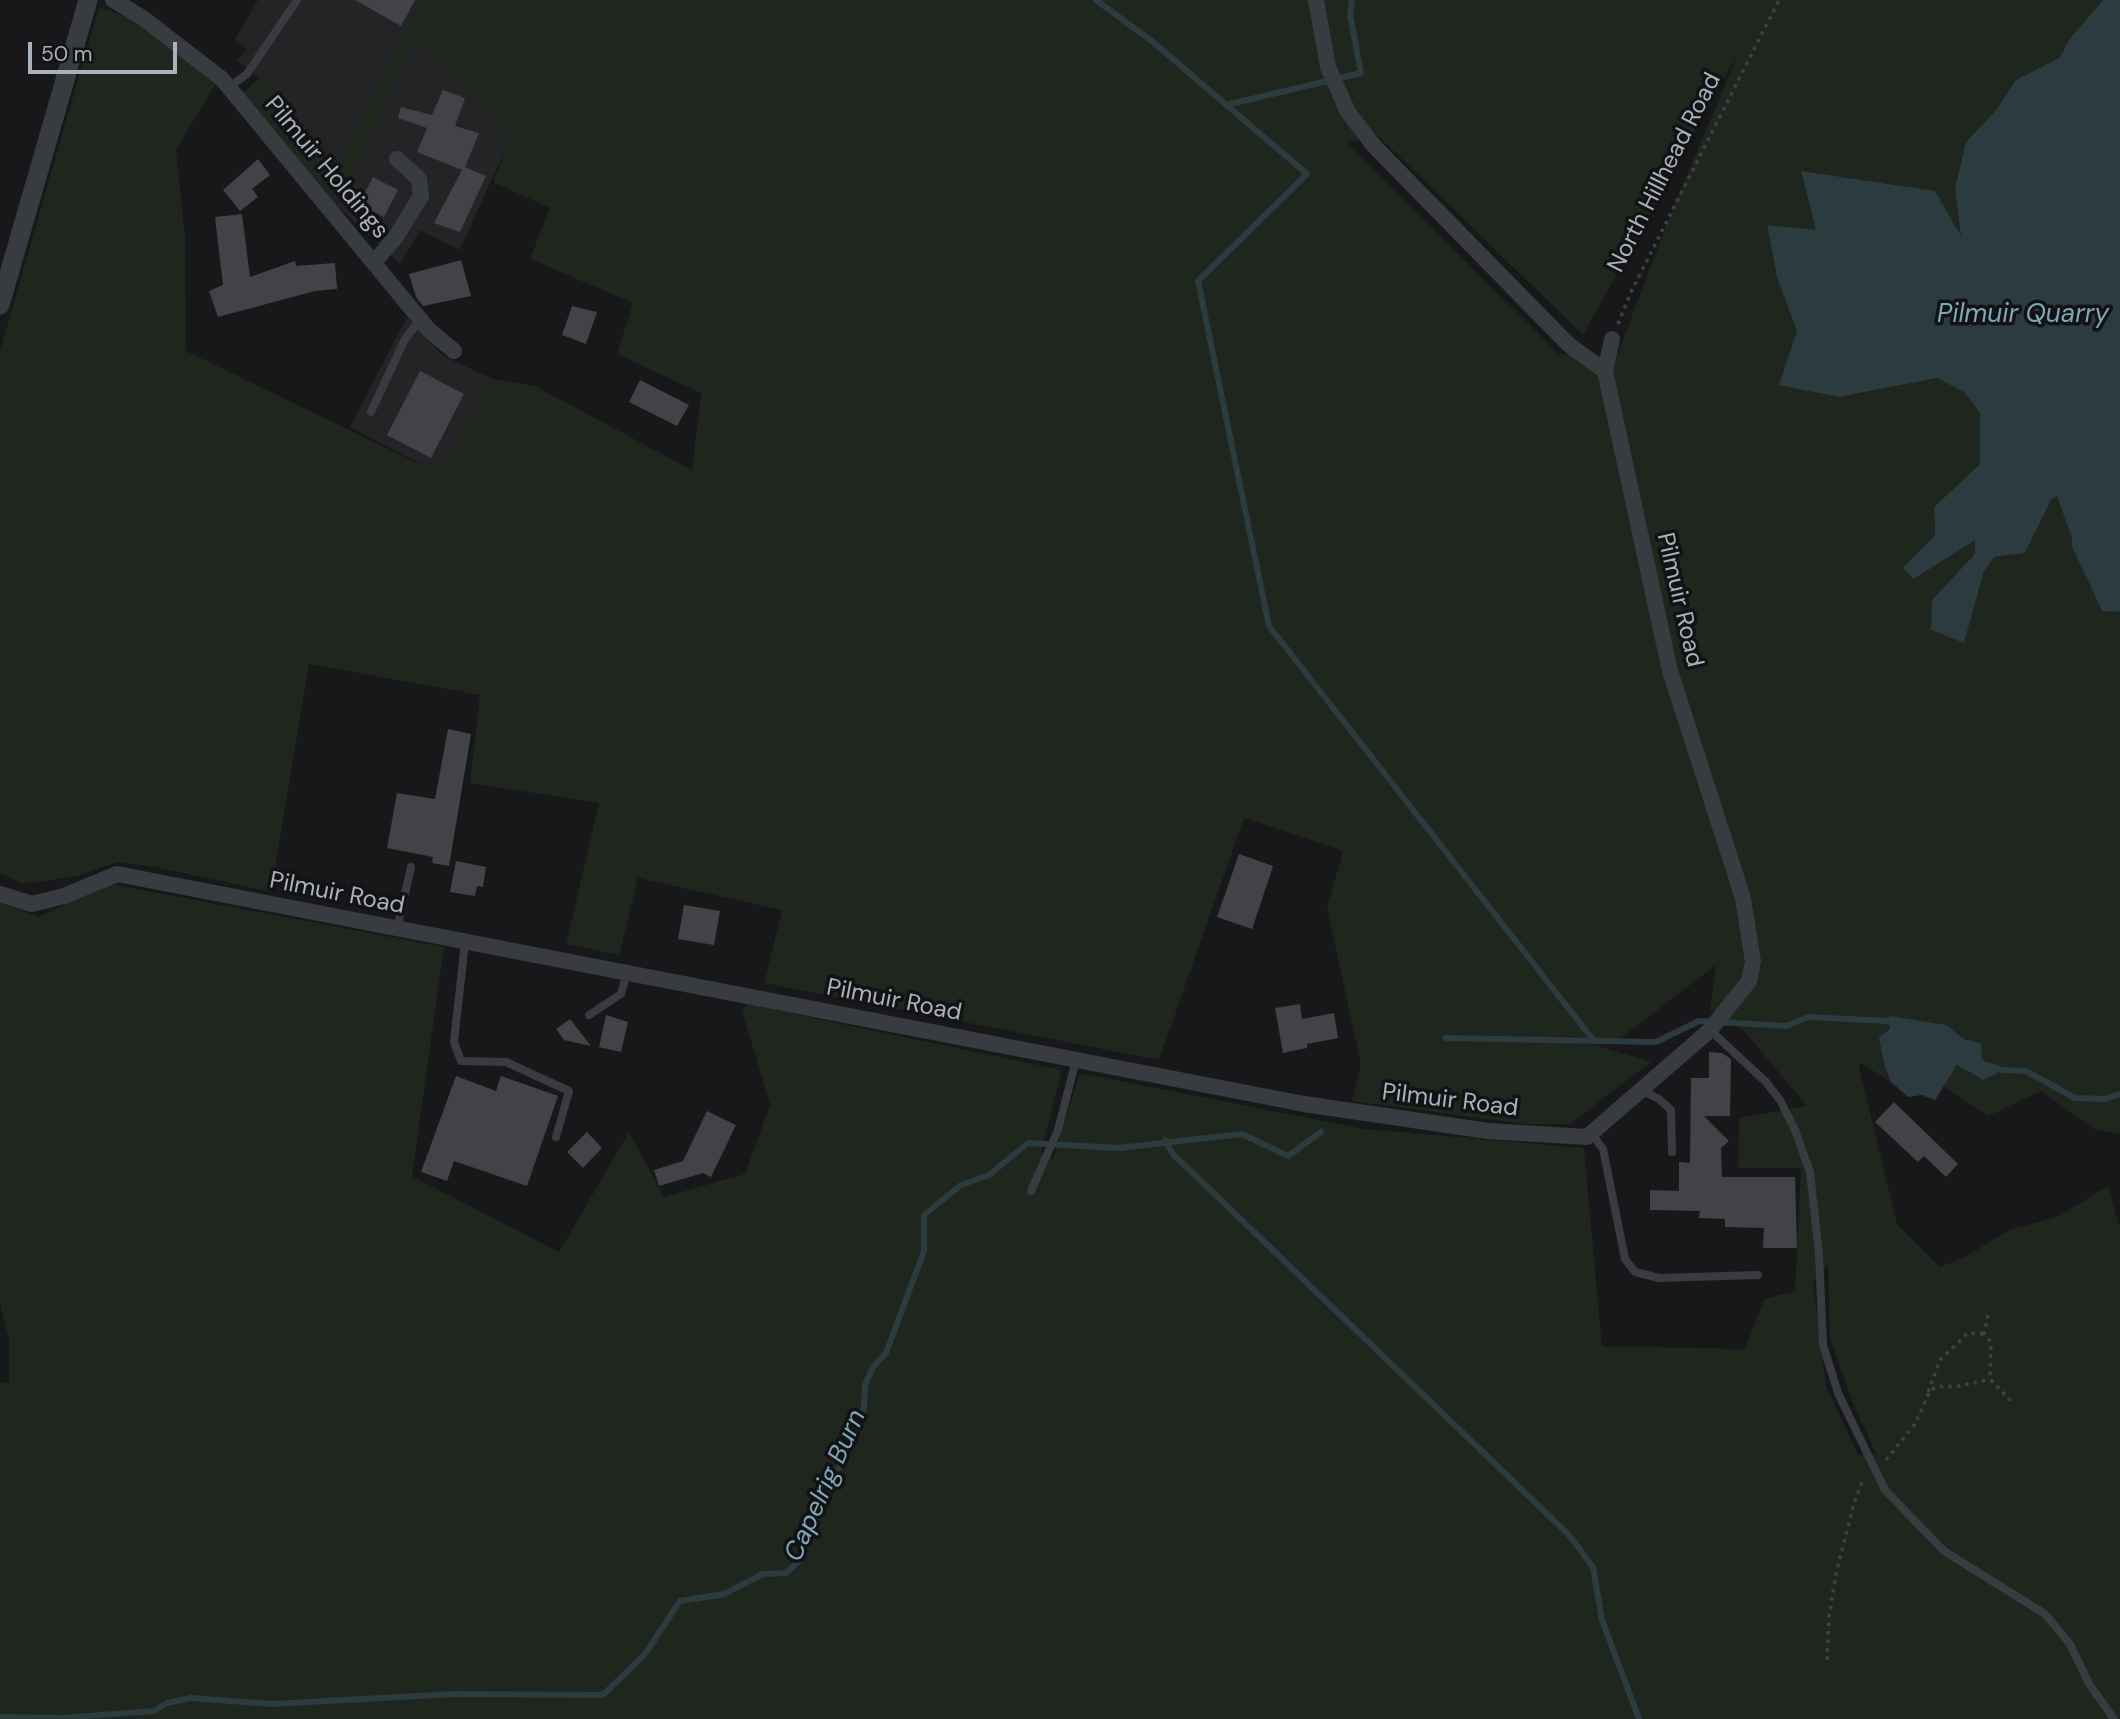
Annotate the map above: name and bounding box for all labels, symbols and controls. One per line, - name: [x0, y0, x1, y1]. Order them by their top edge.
- scale bar: [32, 28, 180, 72]
- text: 50 m: [41, 40, 92, 68]
- street label: North Hillhead Road: [1602, 69, 1728, 277]
- street label: Pilmuir Holdings: [258, 91, 394, 245]
- water label: Pilmuir Quarry: [1937, 299, 2109, 331]
- street label: Pilmuir Road: [1650, 530, 1708, 670]
- street label: Pilmuir Road: [267, 867, 407, 921]
- street label: Pilmuir Road: [824, 974, 964, 1028]
- street label: Pilmuir Road: [1380, 1078, 1520, 1124]
- water label: Capelrig Burn: [779, 1405, 873, 1567]

